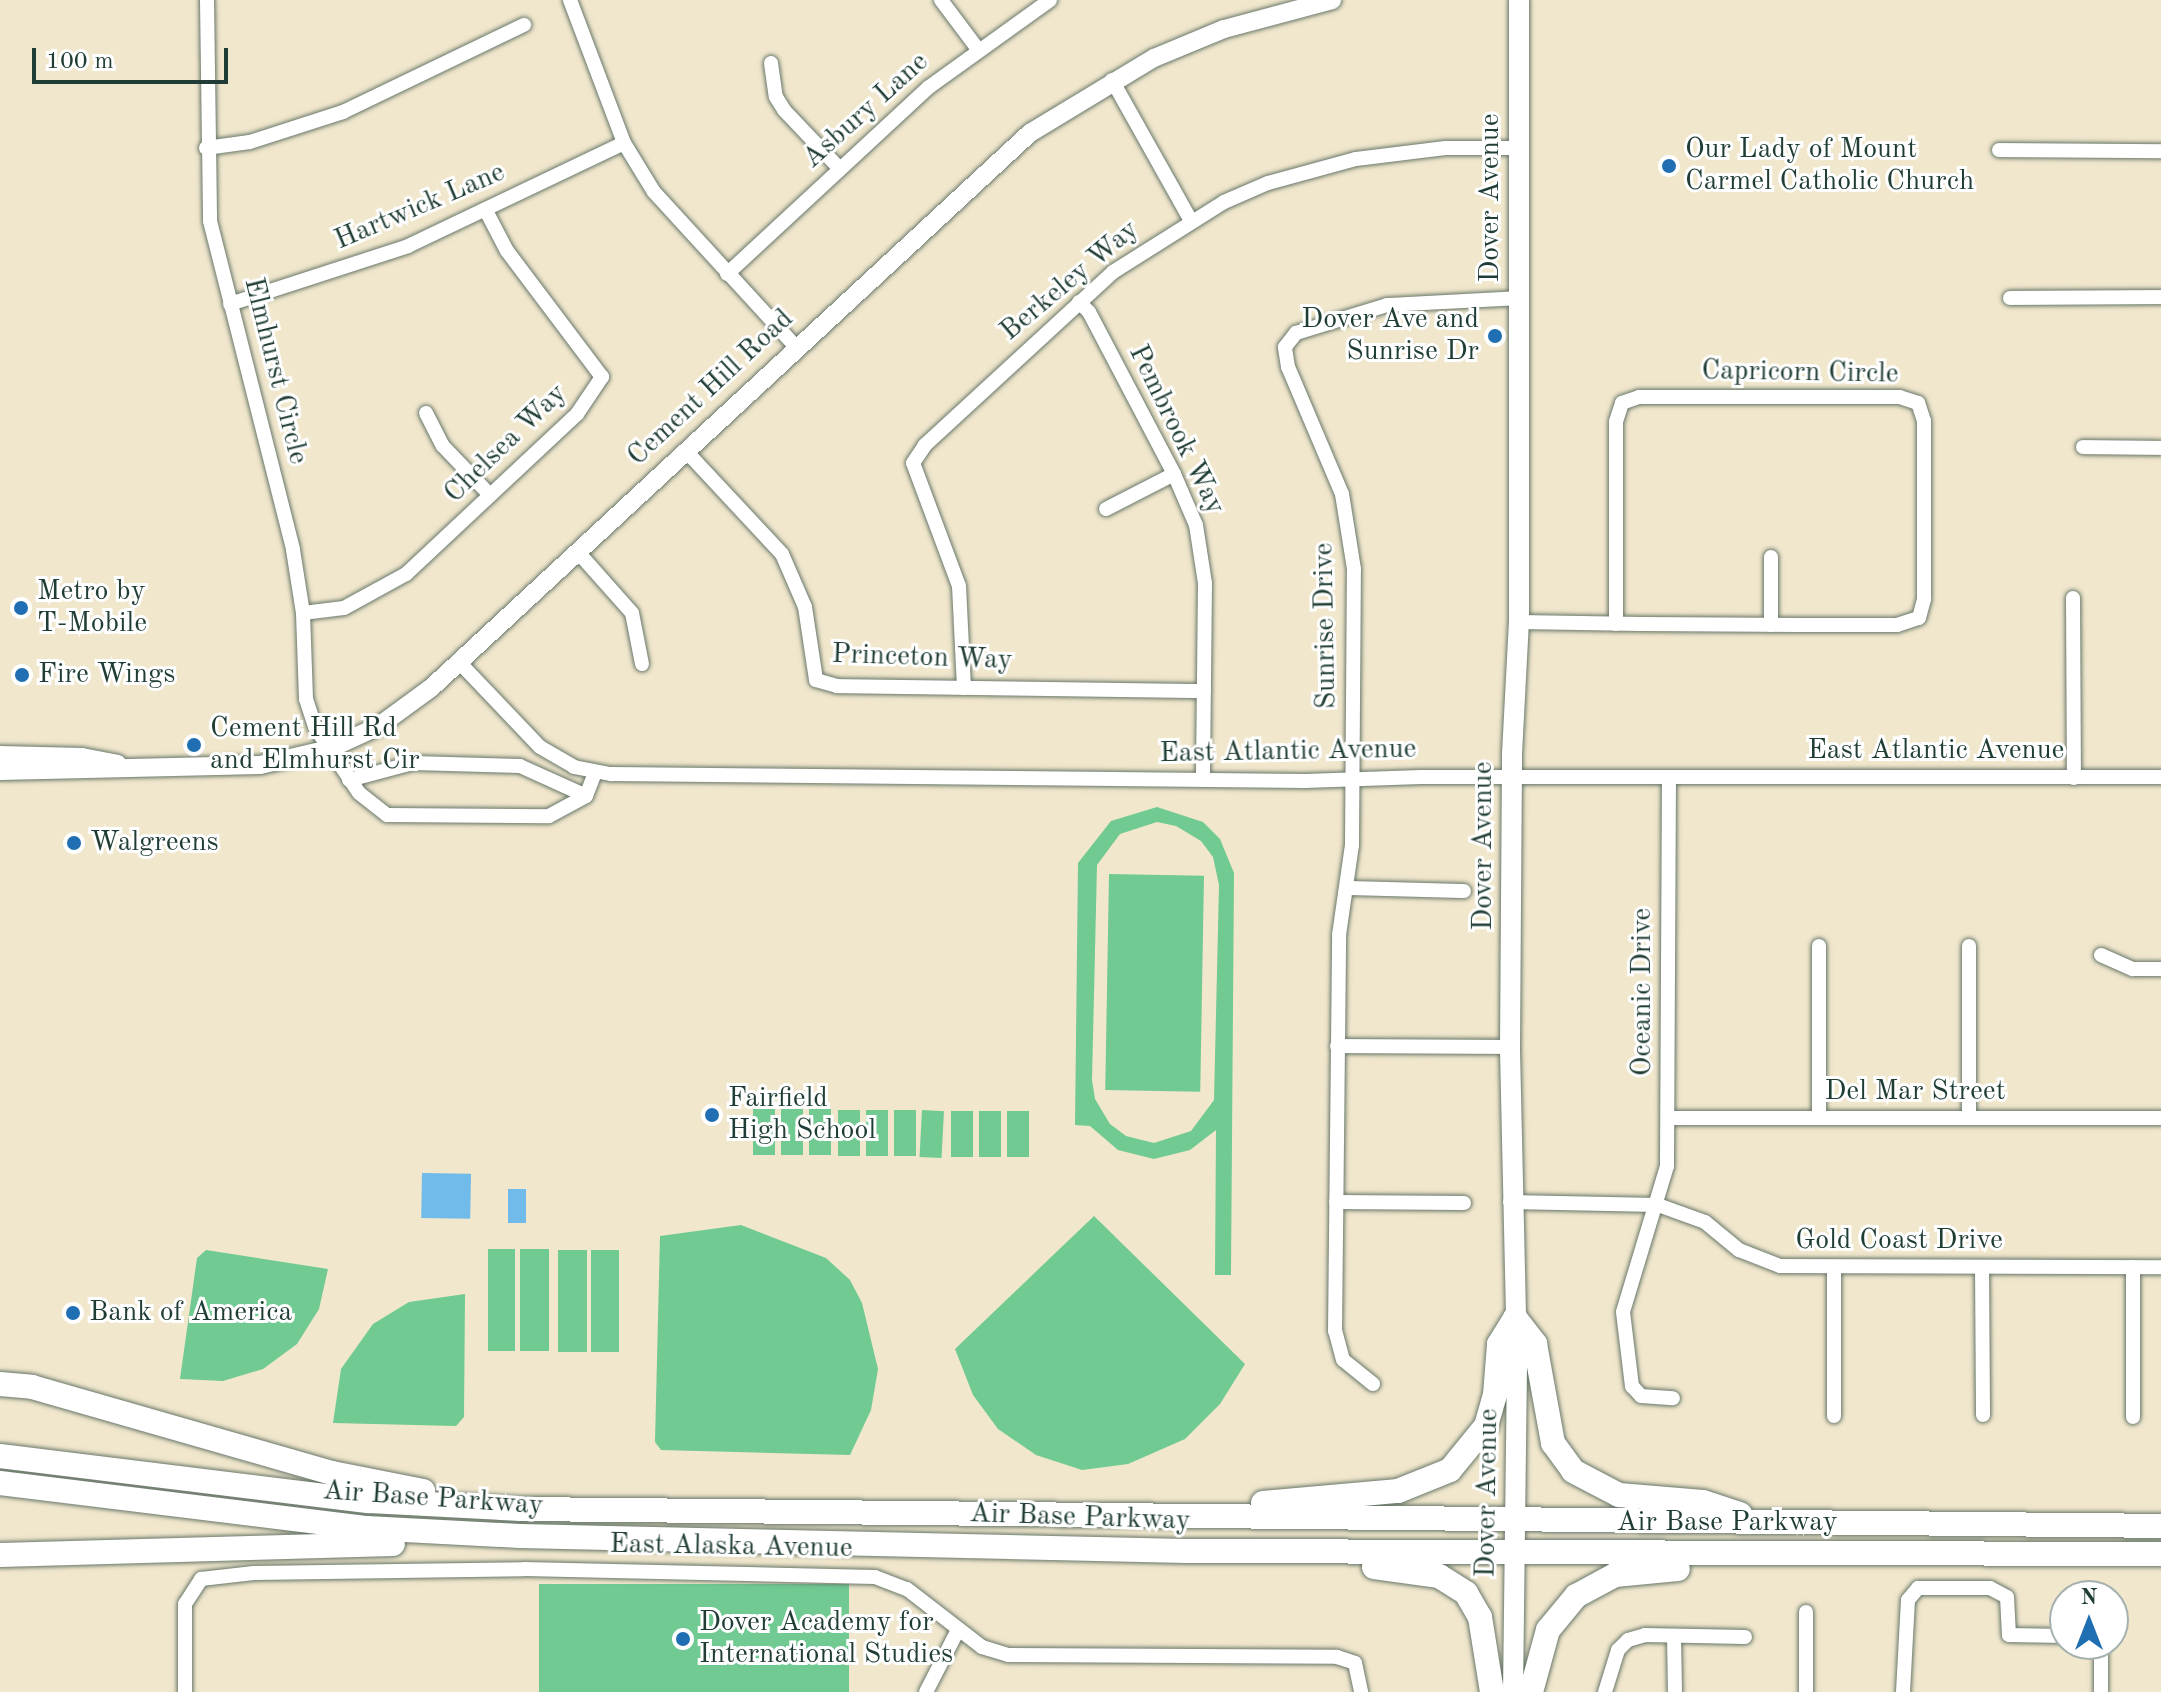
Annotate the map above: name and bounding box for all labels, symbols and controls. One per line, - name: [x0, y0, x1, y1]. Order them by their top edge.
- scale bar: [36, 32, 232, 82]
- street label: Asbury Lane: [796, 46, 936, 176]
- text: 100 m: [46, 50, 114, 74]
- street label: Dover Avenue: [1474, 113, 1508, 283]
- place label: Our Lady of Mount Carmel Catholic Church: [1685, 133, 1974, 199]
- street label: Hartwick Lane: [330, 156, 510, 258]
- marker: Our Lady of Mount Carmel Catholic Church: [1660, 157, 1678, 175]
- street label: Berkeley Way: [994, 213, 1146, 349]
- street label: Elmhurst Circle: [236, 274, 314, 468]
- street label: Cement Hill Road: [621, 303, 801, 473]
- place label: Dover Ave and Sunrise Dr: [1301, 303, 1479, 369]
- marker: Dover Ave and Sunrise Dr: [1486, 327, 1504, 345]
- street label: Pembrook Way: [1120, 340, 1232, 520]
- street label: Capricorn Circle: [1701, 354, 1899, 392]
- street label: Chelsea Way: [438, 377, 574, 511]
- street label: Sunrise Drive: [1308, 542, 1344, 710]
- place label: Metro by T-Mobile: [37, 575, 147, 641]
- marker: Metro by T-Mobile: [12, 599, 30, 617]
- street label: Princeton Way: [831, 638, 1013, 678]
- place label: Fire Wings: [38, 658, 175, 692]
- marker: Fire Wings: [13, 666, 31, 684]
- place label: Cement Hill Rd and Elmhurst Cir: [210, 712, 420, 778]
- street label: East Atlantic Avenue: [1159, 733, 1417, 771]
- street label: East Atlantic Avenue: [1808, 734, 2064, 768]
- marker: Cement Hill Rd and Elmhurst Cir: [185, 736, 203, 754]
- street label: Dover Avenue: [1467, 761, 1501, 931]
- place label: Walgreens: [90, 826, 219, 860]
- marker: Walgreens: [65, 834, 83, 852]
- street label: Oceanic Drive: [1626, 908, 1660, 1076]
- street label: Del Mar Street: [1825, 1075, 2005, 1109]
- place label: Fairfield High School: [728, 1082, 876, 1148]
- marker: Fairfield High School: [703, 1106, 721, 1124]
- street label: Gold Coast Drive: [1795, 1224, 2003, 1258]
- place label: Bank of America: [89, 1296, 292, 1330]
- marker: Bank of America: [64, 1304, 82, 1322]
- street label: Dover Avenue: [1470, 1408, 1506, 1578]
- street label: Air Base Parkway: [322, 1475, 544, 1523]
- street label: Air Base Parkway: [969, 1497, 1191, 1539]
- street label: Air Base Parkway: [1616, 1506, 1838, 1540]
- street label: East Alaska Avenue: [609, 1528, 853, 1566]
- north arrow: [2049, 1580, 2129, 1660]
- text: N: [2081, 1587, 2097, 1609]
- place label: Dover Academy for International Studies: [699, 1606, 953, 1672]
- marker: Dover Academy for International Studies: [674, 1630, 692, 1648]

